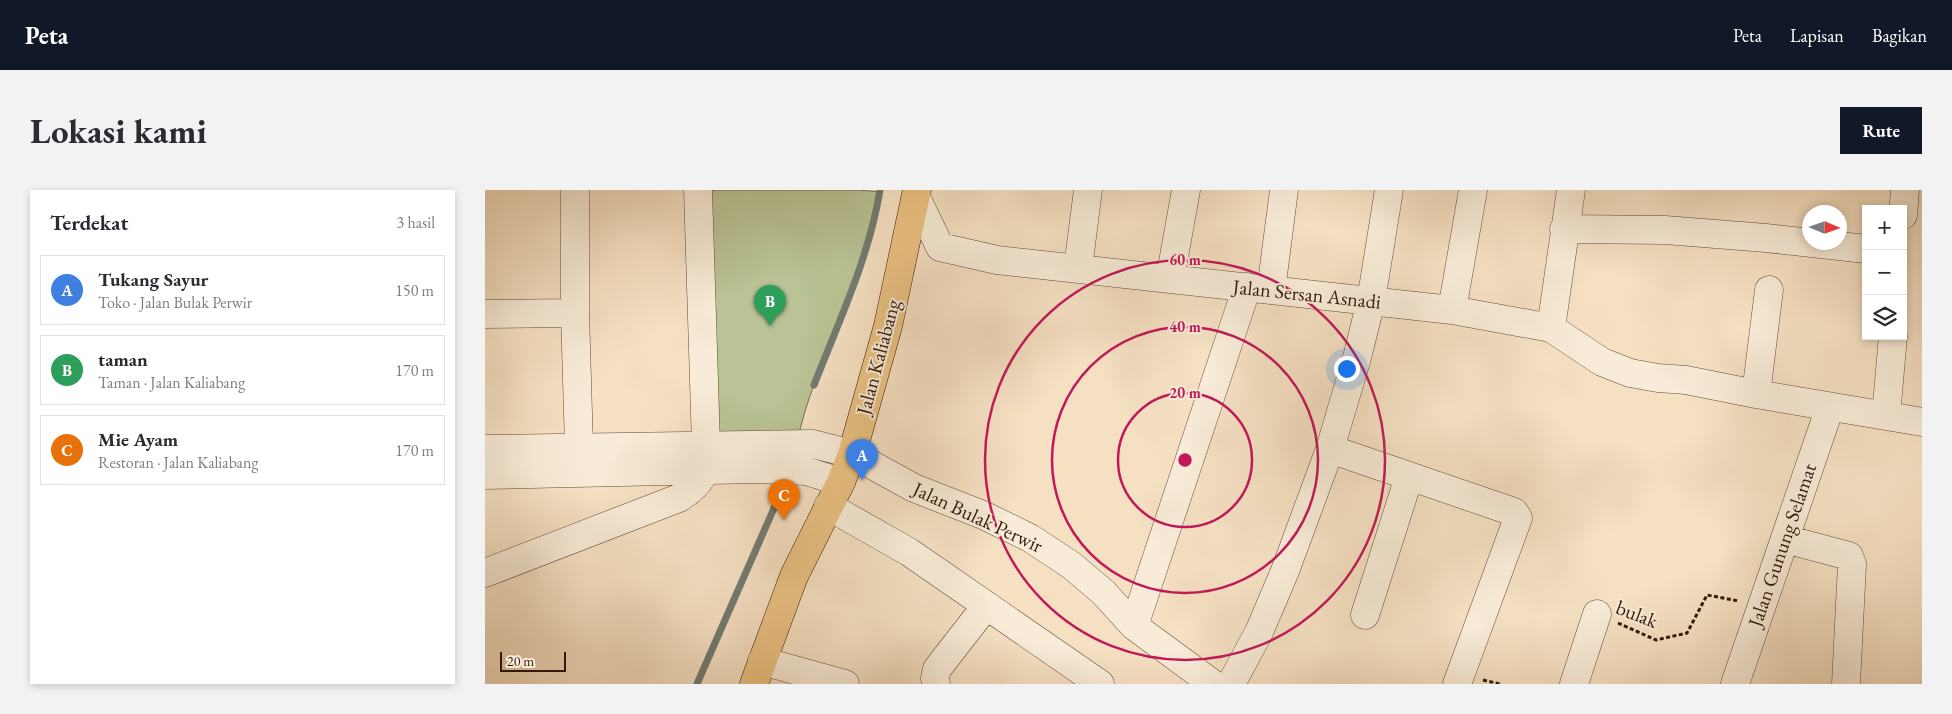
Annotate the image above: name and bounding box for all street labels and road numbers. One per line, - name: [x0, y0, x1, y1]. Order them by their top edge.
- street label: Jalan Sersan Asnadi: [1230, 273, 1382, 315]
- street label: Jalan Kaliabang: [850, 296, 906, 420]
- street label: Jalan Gunung Selamat: [1741, 459, 1822, 632]
- street label: Jalan Bulak Perwir: [907, 475, 1047, 559]
- street label: bulak: [1612, 594, 1662, 634]

